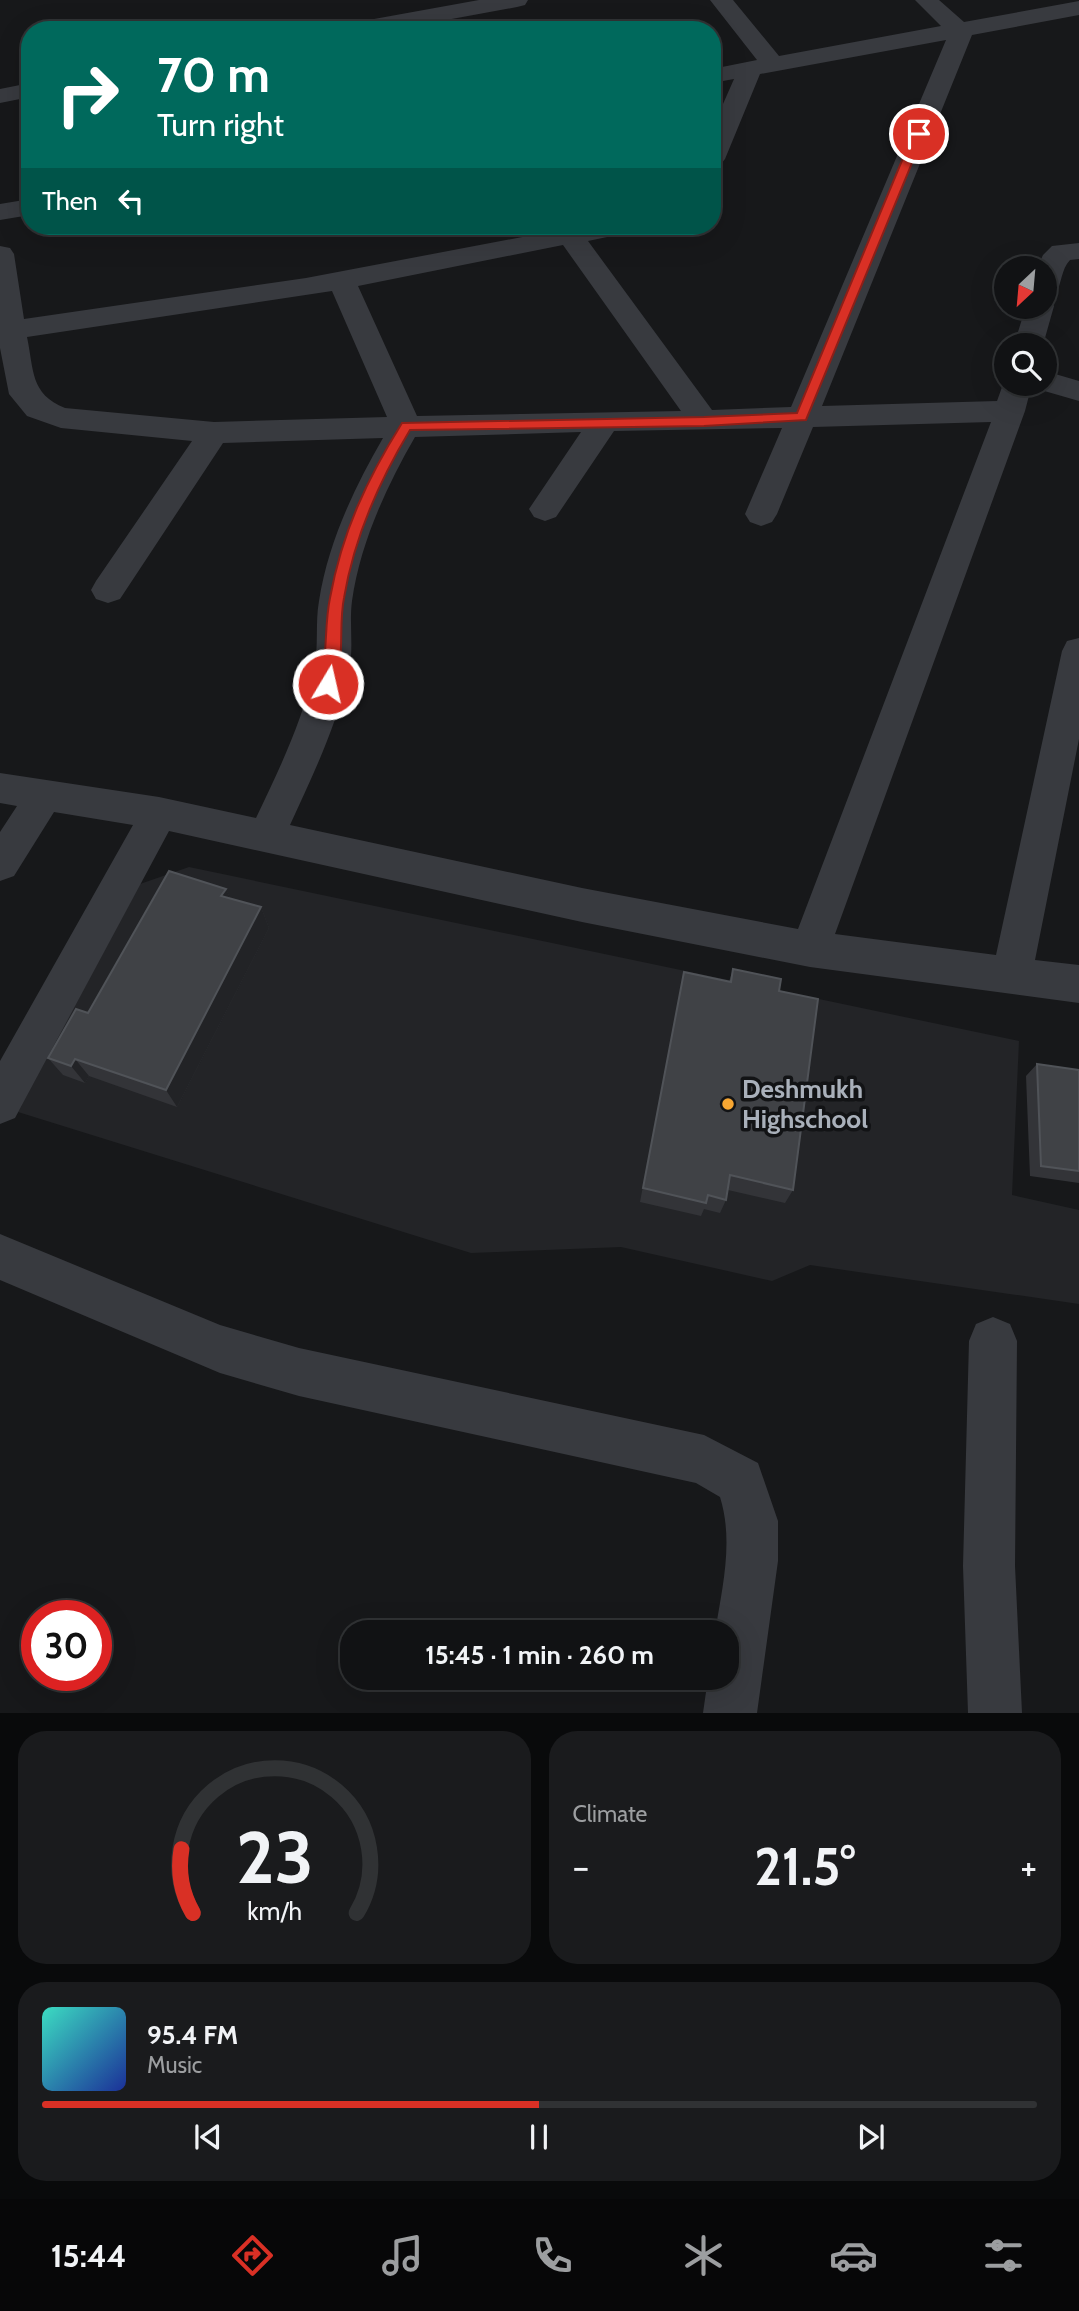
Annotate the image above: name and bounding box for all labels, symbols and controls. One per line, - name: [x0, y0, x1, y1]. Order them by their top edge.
- text: 70 m: [157, 45, 270, 104]
- icon: right: [42, 49, 133, 140]
- pin: [889, 104, 949, 164]
- text: Turn right: [157, 105, 284, 144]
- icon: arrive: [900, 115, 938, 153]
- icon: left: [112, 182, 150, 220]
- text: Then: [42, 185, 98, 217]
- north arrow: [994, 256, 1057, 318]
- map controls: [994, 256, 1057, 396]
- button: search: [994, 333, 1057, 396]
- position arrow: [291, 647, 365, 721]
- place label: Deshmukh Highschool: [742, 1073, 868, 1135]
- marker: Deshmukh Highschool: [720, 1096, 736, 1112]
- speed limit sign: 30: [21, 1600, 112, 1691]
- text: 15:45 · 1 min · 260 m: [425, 1639, 654, 1671]
- text: Climate: [573, 1800, 647, 1828]
- text: 23: [235, 1814, 313, 1902]
- text: 21.5°: [754, 1835, 855, 1898]
- text: −: [573, 1843, 589, 1890]
- text: +: [1020, 1843, 1037, 1890]
- text: km/h: [247, 1896, 302, 1926]
- text: 95.4 FM: [147, 2019, 238, 2051]
- text: Music: [147, 2051, 202, 2079]
- icon: previous: [189, 2118, 227, 2156]
- icon: pause: [520, 2118, 558, 2156]
- icon: next: [852, 2118, 890, 2156]
- icon: directions: [228, 2231, 277, 2280]
- icon: music: [378, 2231, 427, 2280]
- icon: phone: [528, 2231, 577, 2280]
- icon: climate: [679, 2231, 728, 2280]
- icon: car: [829, 2231, 878, 2280]
- icon: filters: [979, 2231, 1028, 2280]
- text: 15:44: [51, 2236, 126, 2275]

